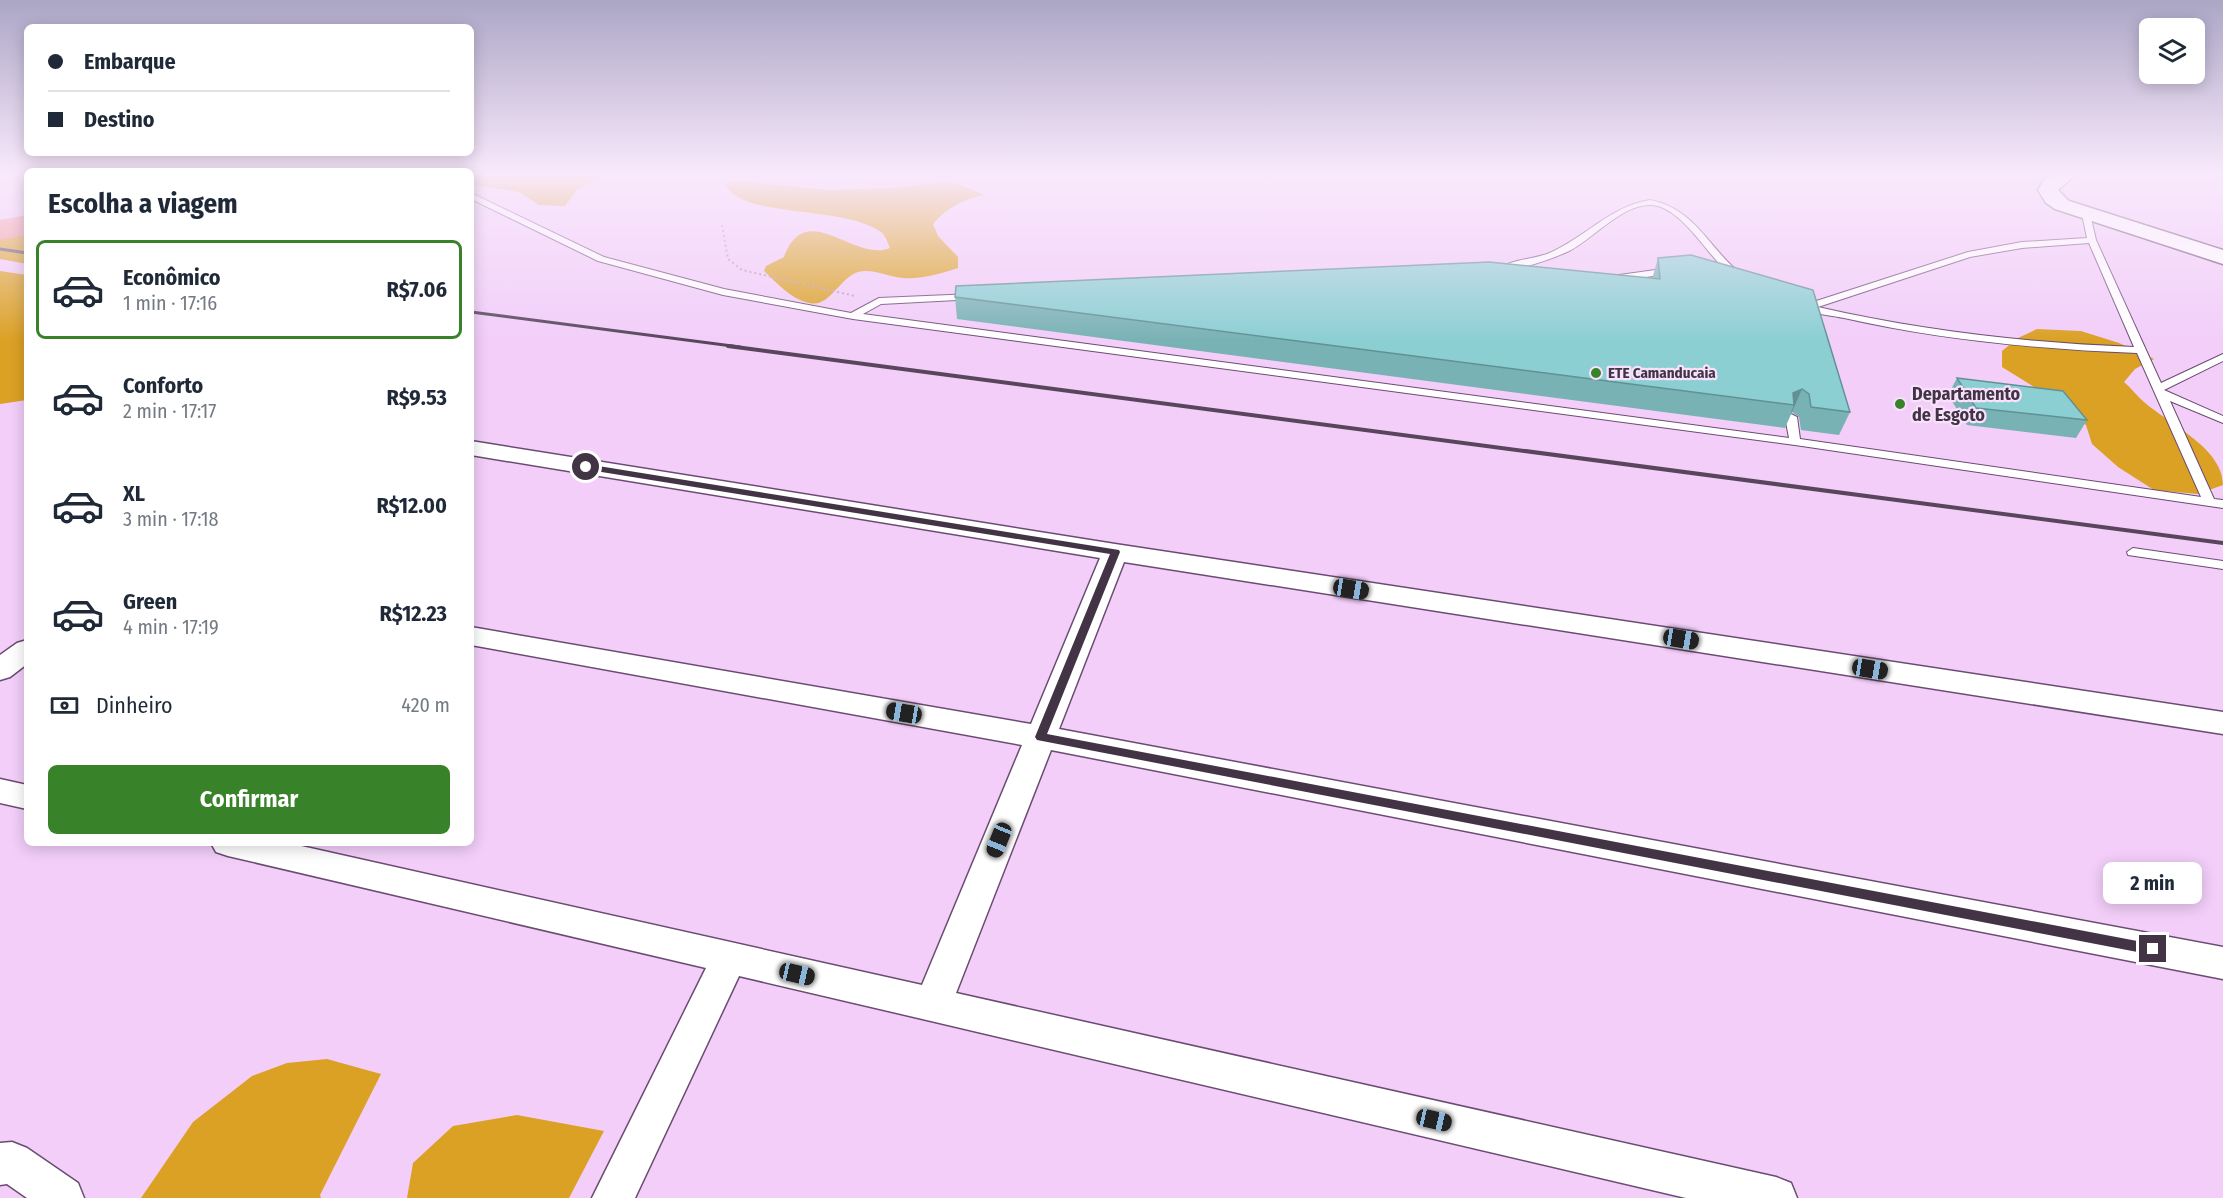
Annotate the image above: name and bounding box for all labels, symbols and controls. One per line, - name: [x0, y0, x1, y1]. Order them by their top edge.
- map controls: [2139, 18, 2205, 84]
- button: layers: [2139, 18, 2205, 84]
- text: Embarque: [84, 48, 176, 75]
- text: Destino: [84, 106, 155, 133]
- text: Escolha a viagem: [48, 188, 238, 220]
- icon: car: [51, 263, 105, 317]
- text: Econômico: [123, 264, 221, 291]
- text: R$7.06: [387, 276, 447, 303]
- text: 1 min · 17:16: [123, 291, 217, 315]
- place label: ETE Camanducaia: [1608, 364, 1716, 382]
- marker: ETE Camanducaia: [1589, 366, 1603, 380]
- icon: car: [51, 371, 105, 425]
- text: Conforto: [123, 372, 203, 399]
- place label: Departamento de Esgoto: [1912, 383, 2020, 426]
- text: R$9.53: [387, 384, 447, 411]
- marker: Departamento de Esgoto: [1893, 397, 1907, 411]
- text: 2 min · 17:17: [123, 399, 216, 423]
- route start: [572, 453, 599, 480]
- icon: car: [51, 479, 105, 533]
- text: XL: [123, 480, 145, 507]
- text: R$12.00: [376, 492, 447, 519]
- text: 3 min · 17:18: [123, 507, 218, 531]
- car: [1332, 577, 1370, 601]
- icon: car: [51, 587, 105, 641]
- text: Green: [123, 588, 177, 615]
- text: R$12.23: [380, 600, 447, 627]
- text: 4 min · 17:19: [123, 615, 219, 639]
- car: [1662, 627, 1700, 651]
- car: [1851, 657, 1889, 681]
- icon: cash: [48, 689, 81, 722]
- text: Dinheiro: [96, 692, 173, 719]
- text: 420 m: [401, 693, 450, 717]
- car: [885, 701, 923, 725]
- button: Confirmar: [48, 765, 450, 834]
- car: [984, 820, 1014, 860]
- callout: 2 min: [2104, 862, 2202, 904]
- text: 2 min: [2130, 871, 2175, 895]
- route end: [2139, 935, 2166, 962]
- car: [777, 961, 817, 987]
- car: [1414, 1107, 1454, 1133]

